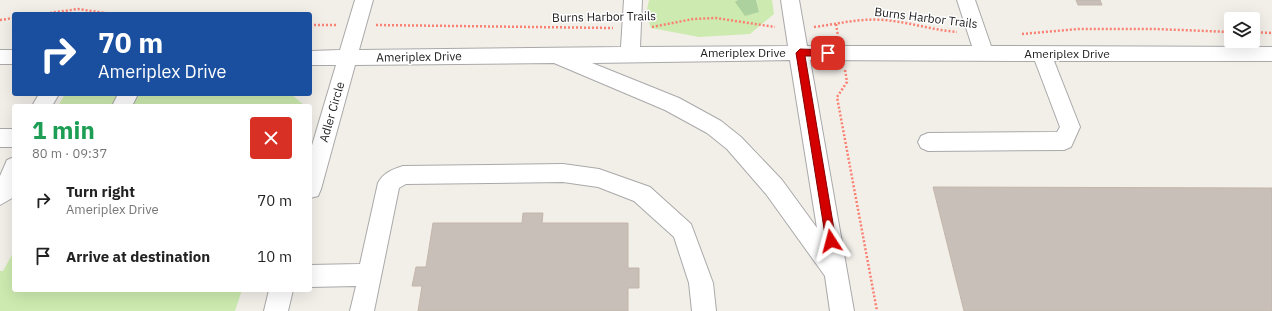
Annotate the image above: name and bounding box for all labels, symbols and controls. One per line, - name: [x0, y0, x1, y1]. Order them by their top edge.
- street label: Burns Harbor Trails: [874, 4, 979, 31]
- street label: Burns Harbor Trails: [552, 8, 656, 25]
- map controls: [1224, 12, 1260, 48]
- button: layers: [1224, 12, 1260, 48]
- text: 70 m: [98, 24, 163, 61]
- icon: right: [32, 28, 84, 80]
- pin: [811, 36, 845, 70]
- icon: arrive: [817, 42, 839, 64]
- street label: Ameriplex Drive: [700, 45, 786, 60]
- street label: Ameriplex Drive: [1024, 46, 1110, 61]
- street label: Ameriplex Drive: [376, 48, 462, 65]
- text: Ameriplex Drive: [98, 60, 226, 83]
- street label: Adler Circle: [316, 79, 347, 144]
- text: 1 min: [32, 114, 95, 146]
- button: close: [250, 117, 292, 159]
- text: 80 m · 09:37: [32, 145, 107, 162]
- text: Turn right: [66, 182, 135, 201]
- icon: right: [32, 189, 54, 211]
- text: 70 m: [257, 191, 292, 210]
- text: Ameriplex Drive: [66, 201, 159, 218]
- position arrow: [810, 220, 852, 262]
- icon: arrive: [32, 245, 54, 267]
- text: Arrive at destination: [66, 247, 210, 266]
- text: 10 m: [257, 247, 292, 266]

